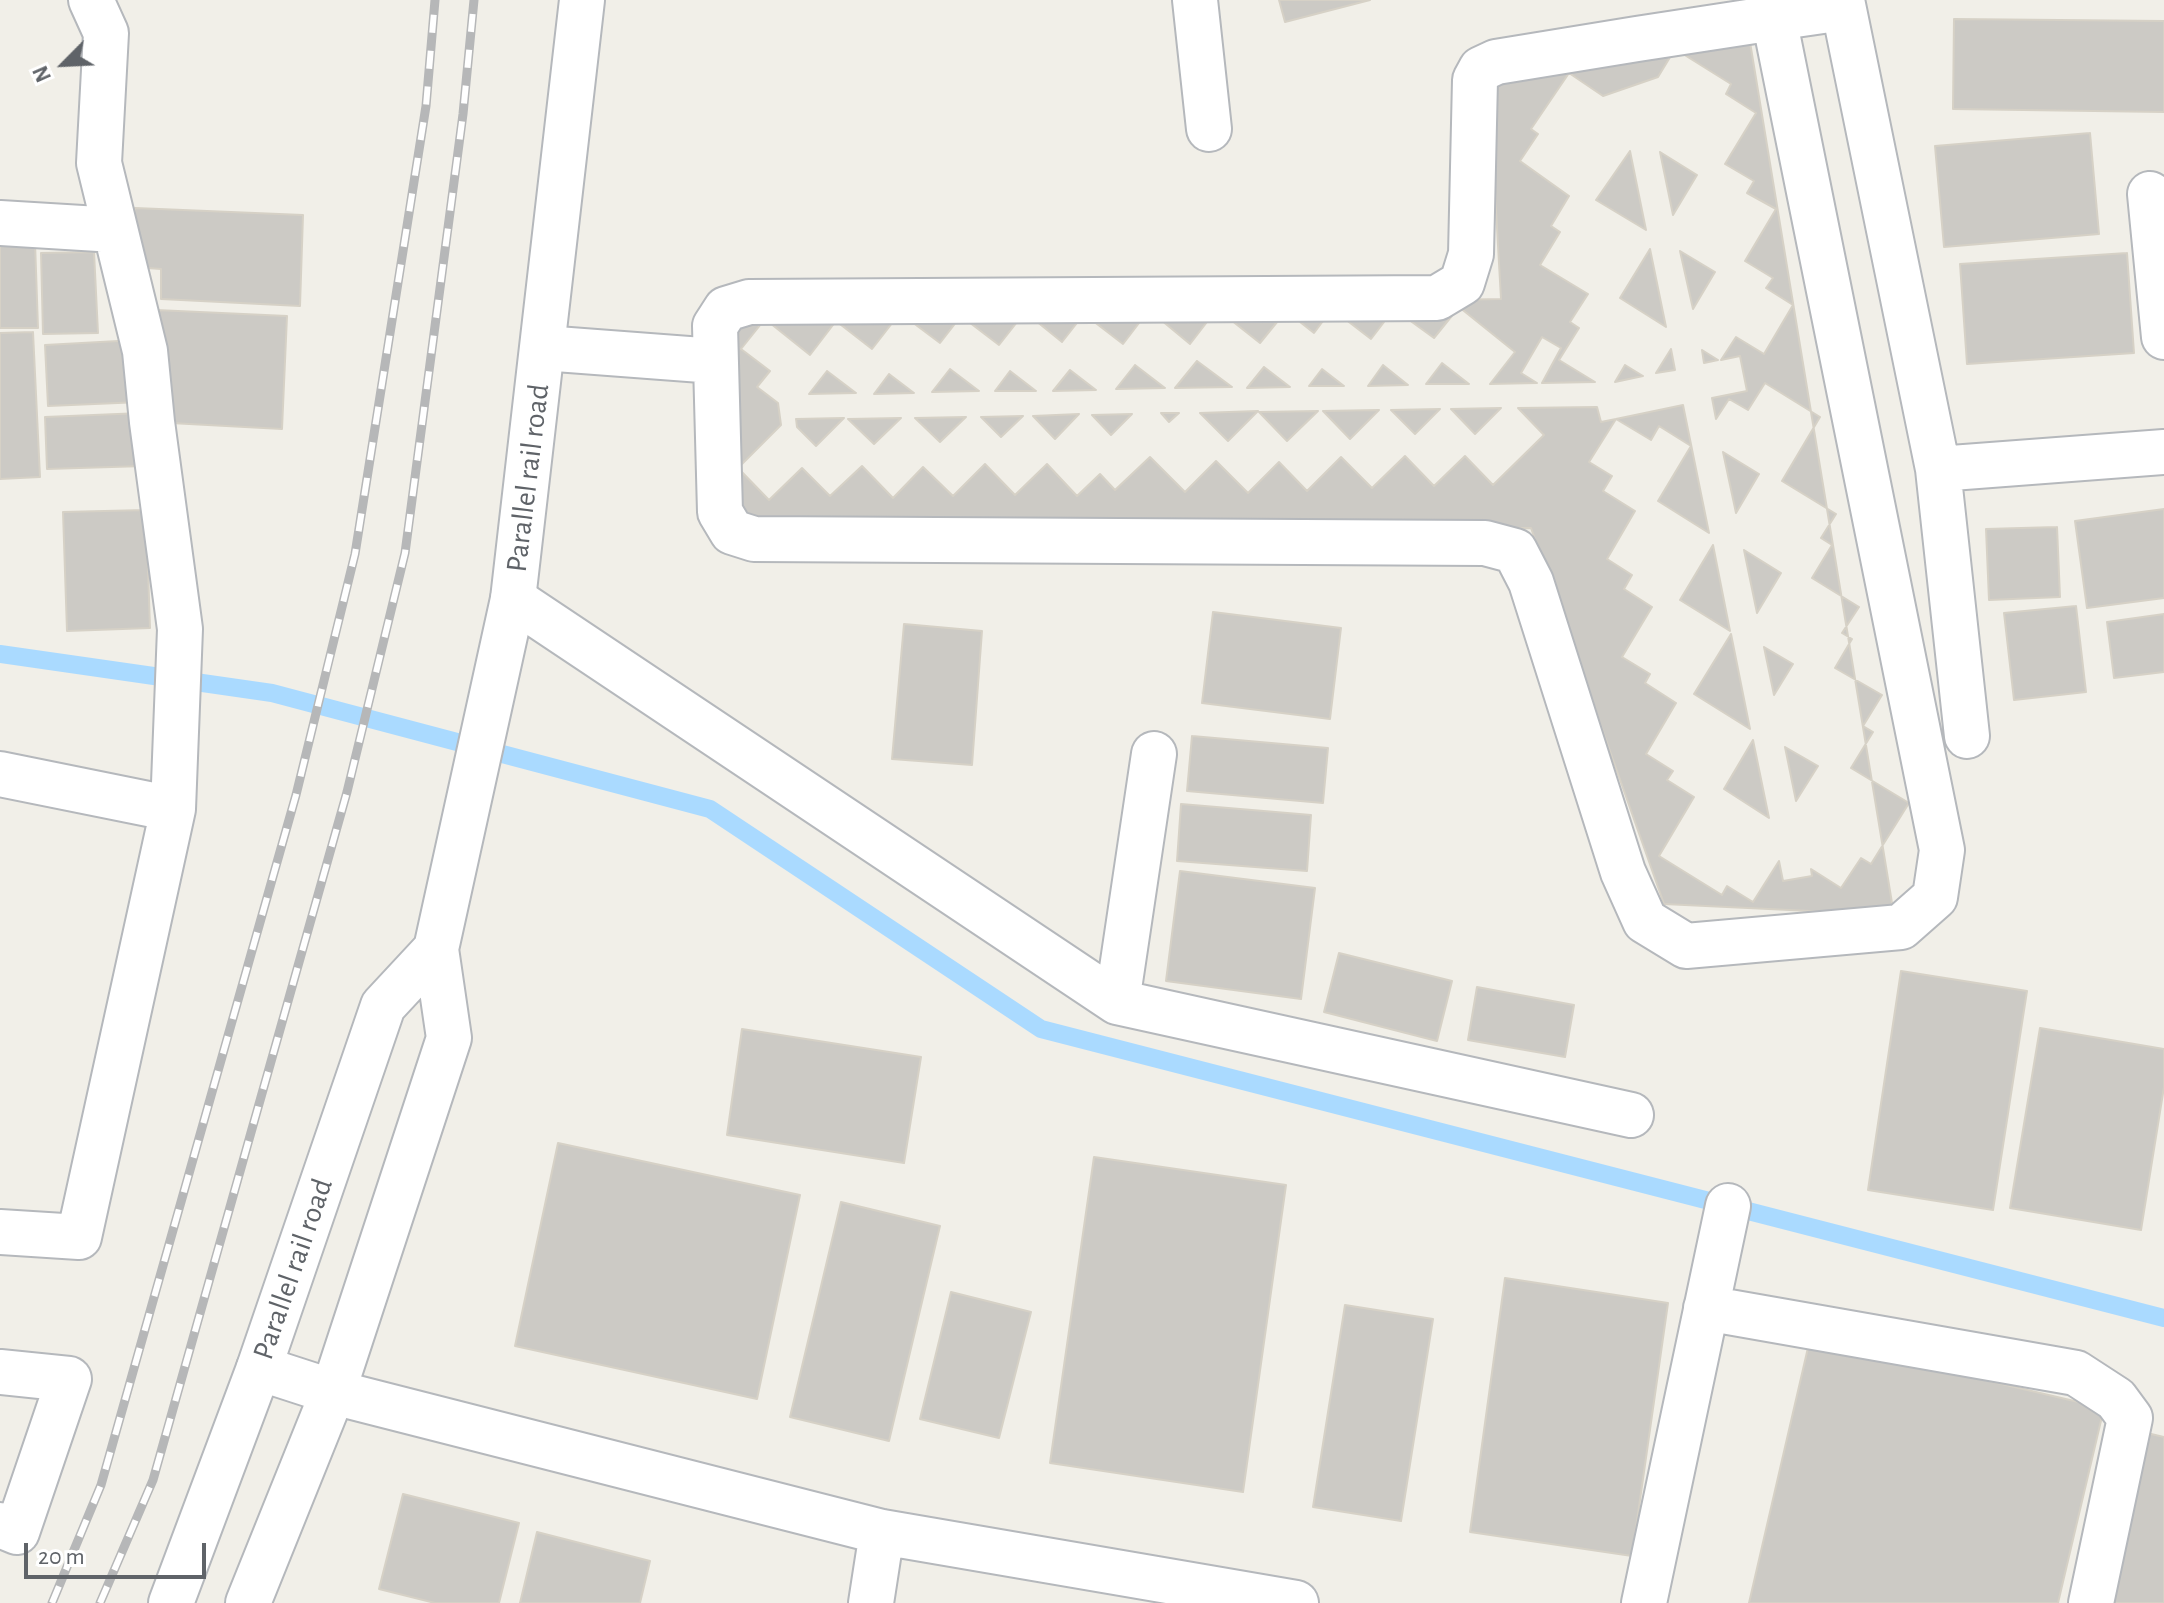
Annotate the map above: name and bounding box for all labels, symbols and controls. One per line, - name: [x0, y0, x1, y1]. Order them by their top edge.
- north arrow: [24, 24, 104, 104]
- text: N: [29, 62, 55, 85]
- street label: Parallel rail road: [499, 382, 557, 574]
- street label: Parallel rail road: [245, 1174, 341, 1364]
- scale bar: [28, 1527, 210, 1577]
- text: 20 m: [38, 1545, 85, 1569]

